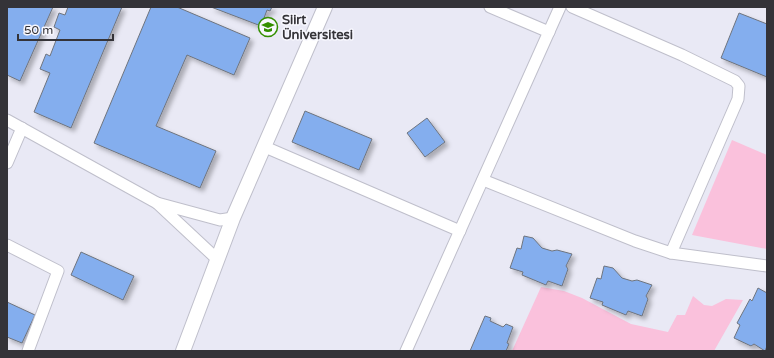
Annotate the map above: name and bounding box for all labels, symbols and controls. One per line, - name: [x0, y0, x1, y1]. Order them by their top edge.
- place label: Siirt Üniversitesi: [282, 12, 353, 43]
- scale bar: [18, 16, 113, 42]
- school or university icon: Siirt Üniversitesi: [257, 16, 279, 38]
- text: 50 m: [24, 23, 53, 37]

